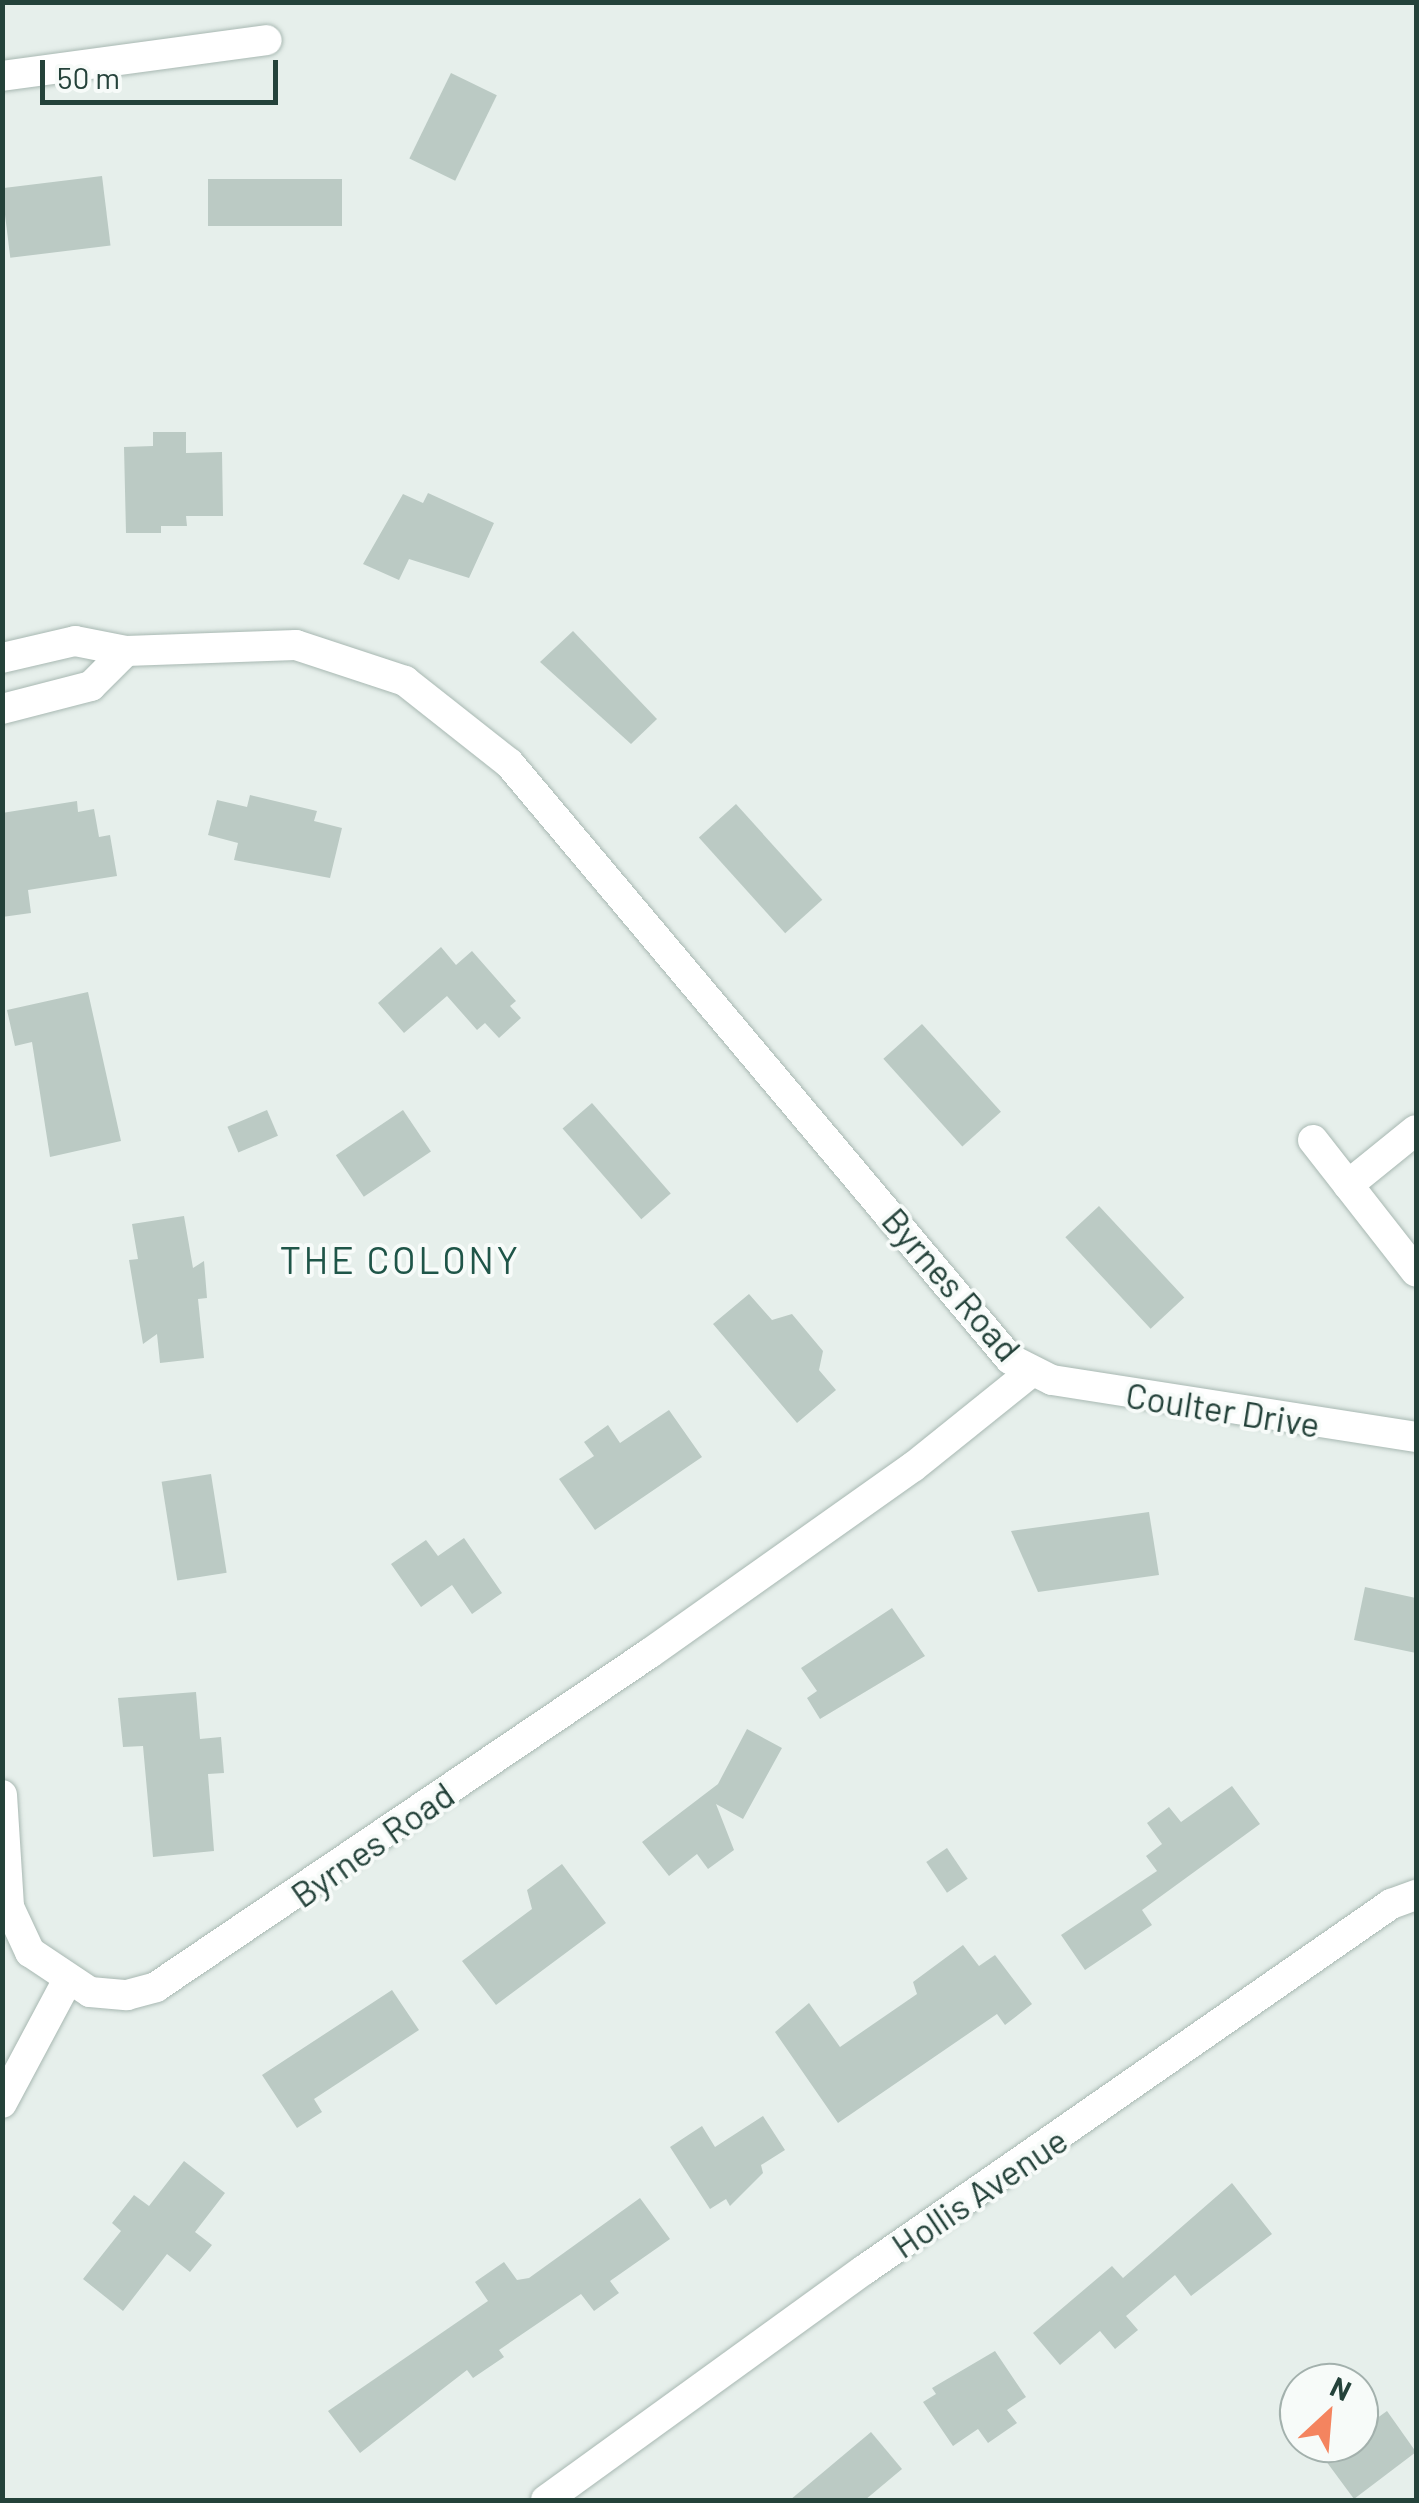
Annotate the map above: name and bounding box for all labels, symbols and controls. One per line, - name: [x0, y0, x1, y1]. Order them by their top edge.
- scale bar: [45, 40, 282, 102]
- text: 50 m: [57, 59, 120, 95]
- street label: Byrnes Road: [874, 1199, 1030, 1369]
- district label: THE COLONY: [279, 1237, 521, 1283]
- street label: Coulter Drive: [1123, 1373, 1323, 1445]
- street label: Byrnes Road: [283, 1773, 461, 1915]
- street label: Hollis Avenue: [884, 2118, 1074, 2266]
- north arrow: [1279, 2363, 1379, 2463]
- text: N: [1325, 2368, 1357, 2407]

